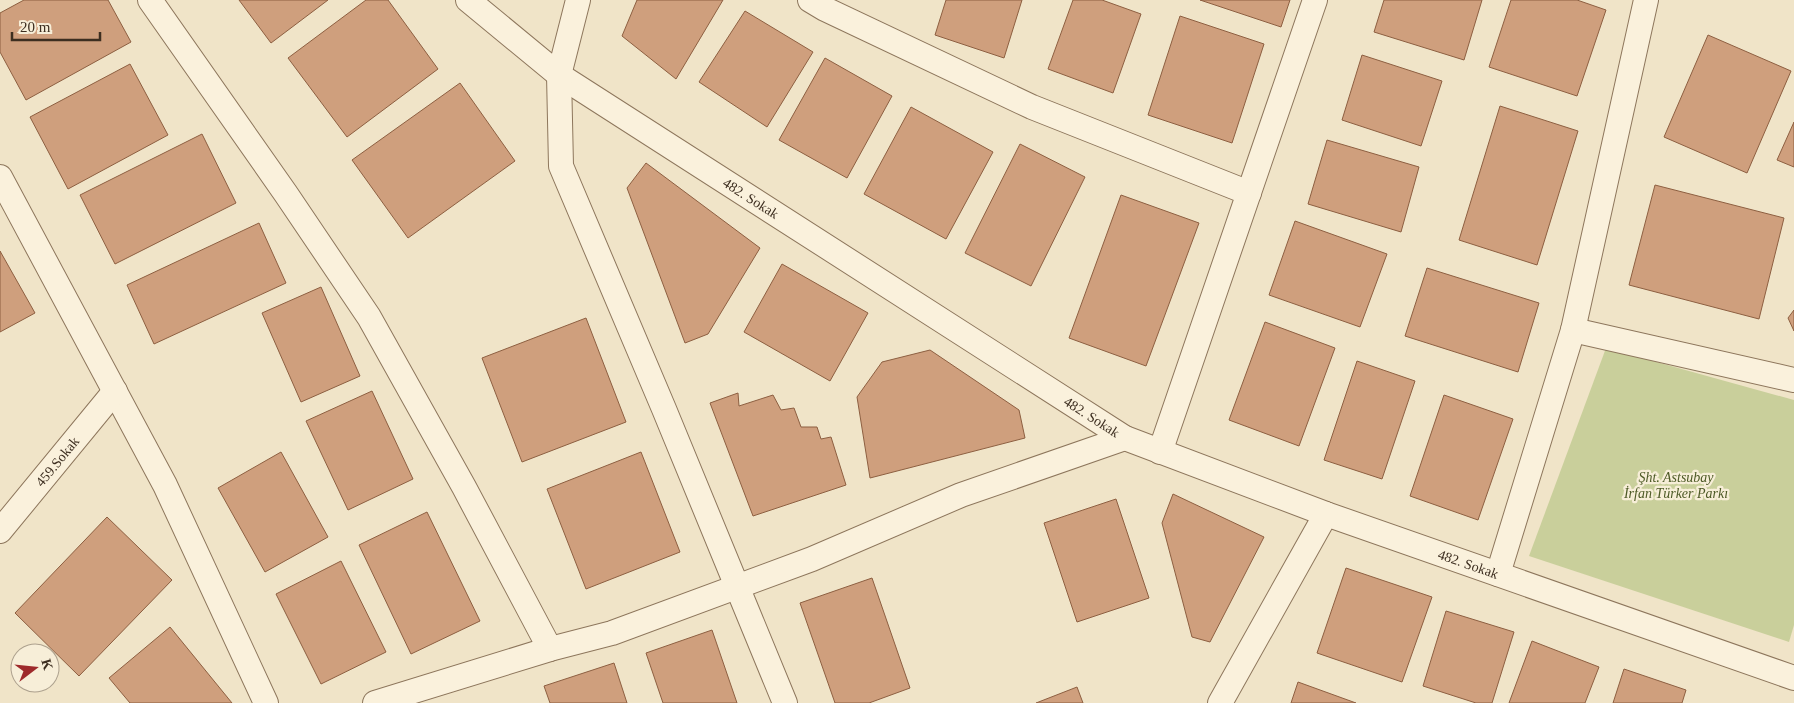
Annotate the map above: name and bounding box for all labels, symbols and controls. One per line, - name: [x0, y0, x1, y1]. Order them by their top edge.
- scale bar: [12, 10, 100, 42]
- text: 20 m: [20, 19, 51, 35]
- street label: 482. Sokak: [720, 175, 781, 222]
- street label: 482. Sokak: [1061, 394, 1122, 441]
- street label: 459.Sokak: [33, 434, 82, 490]
- park label: Şht. Astsubay İrfan Türker Parkı: [1623, 470, 1728, 501]
- street label: 482. Sokak: [1436, 547, 1500, 582]
- north arrow: [10, 643, 60, 693]
- text: K: [38, 657, 56, 672]

